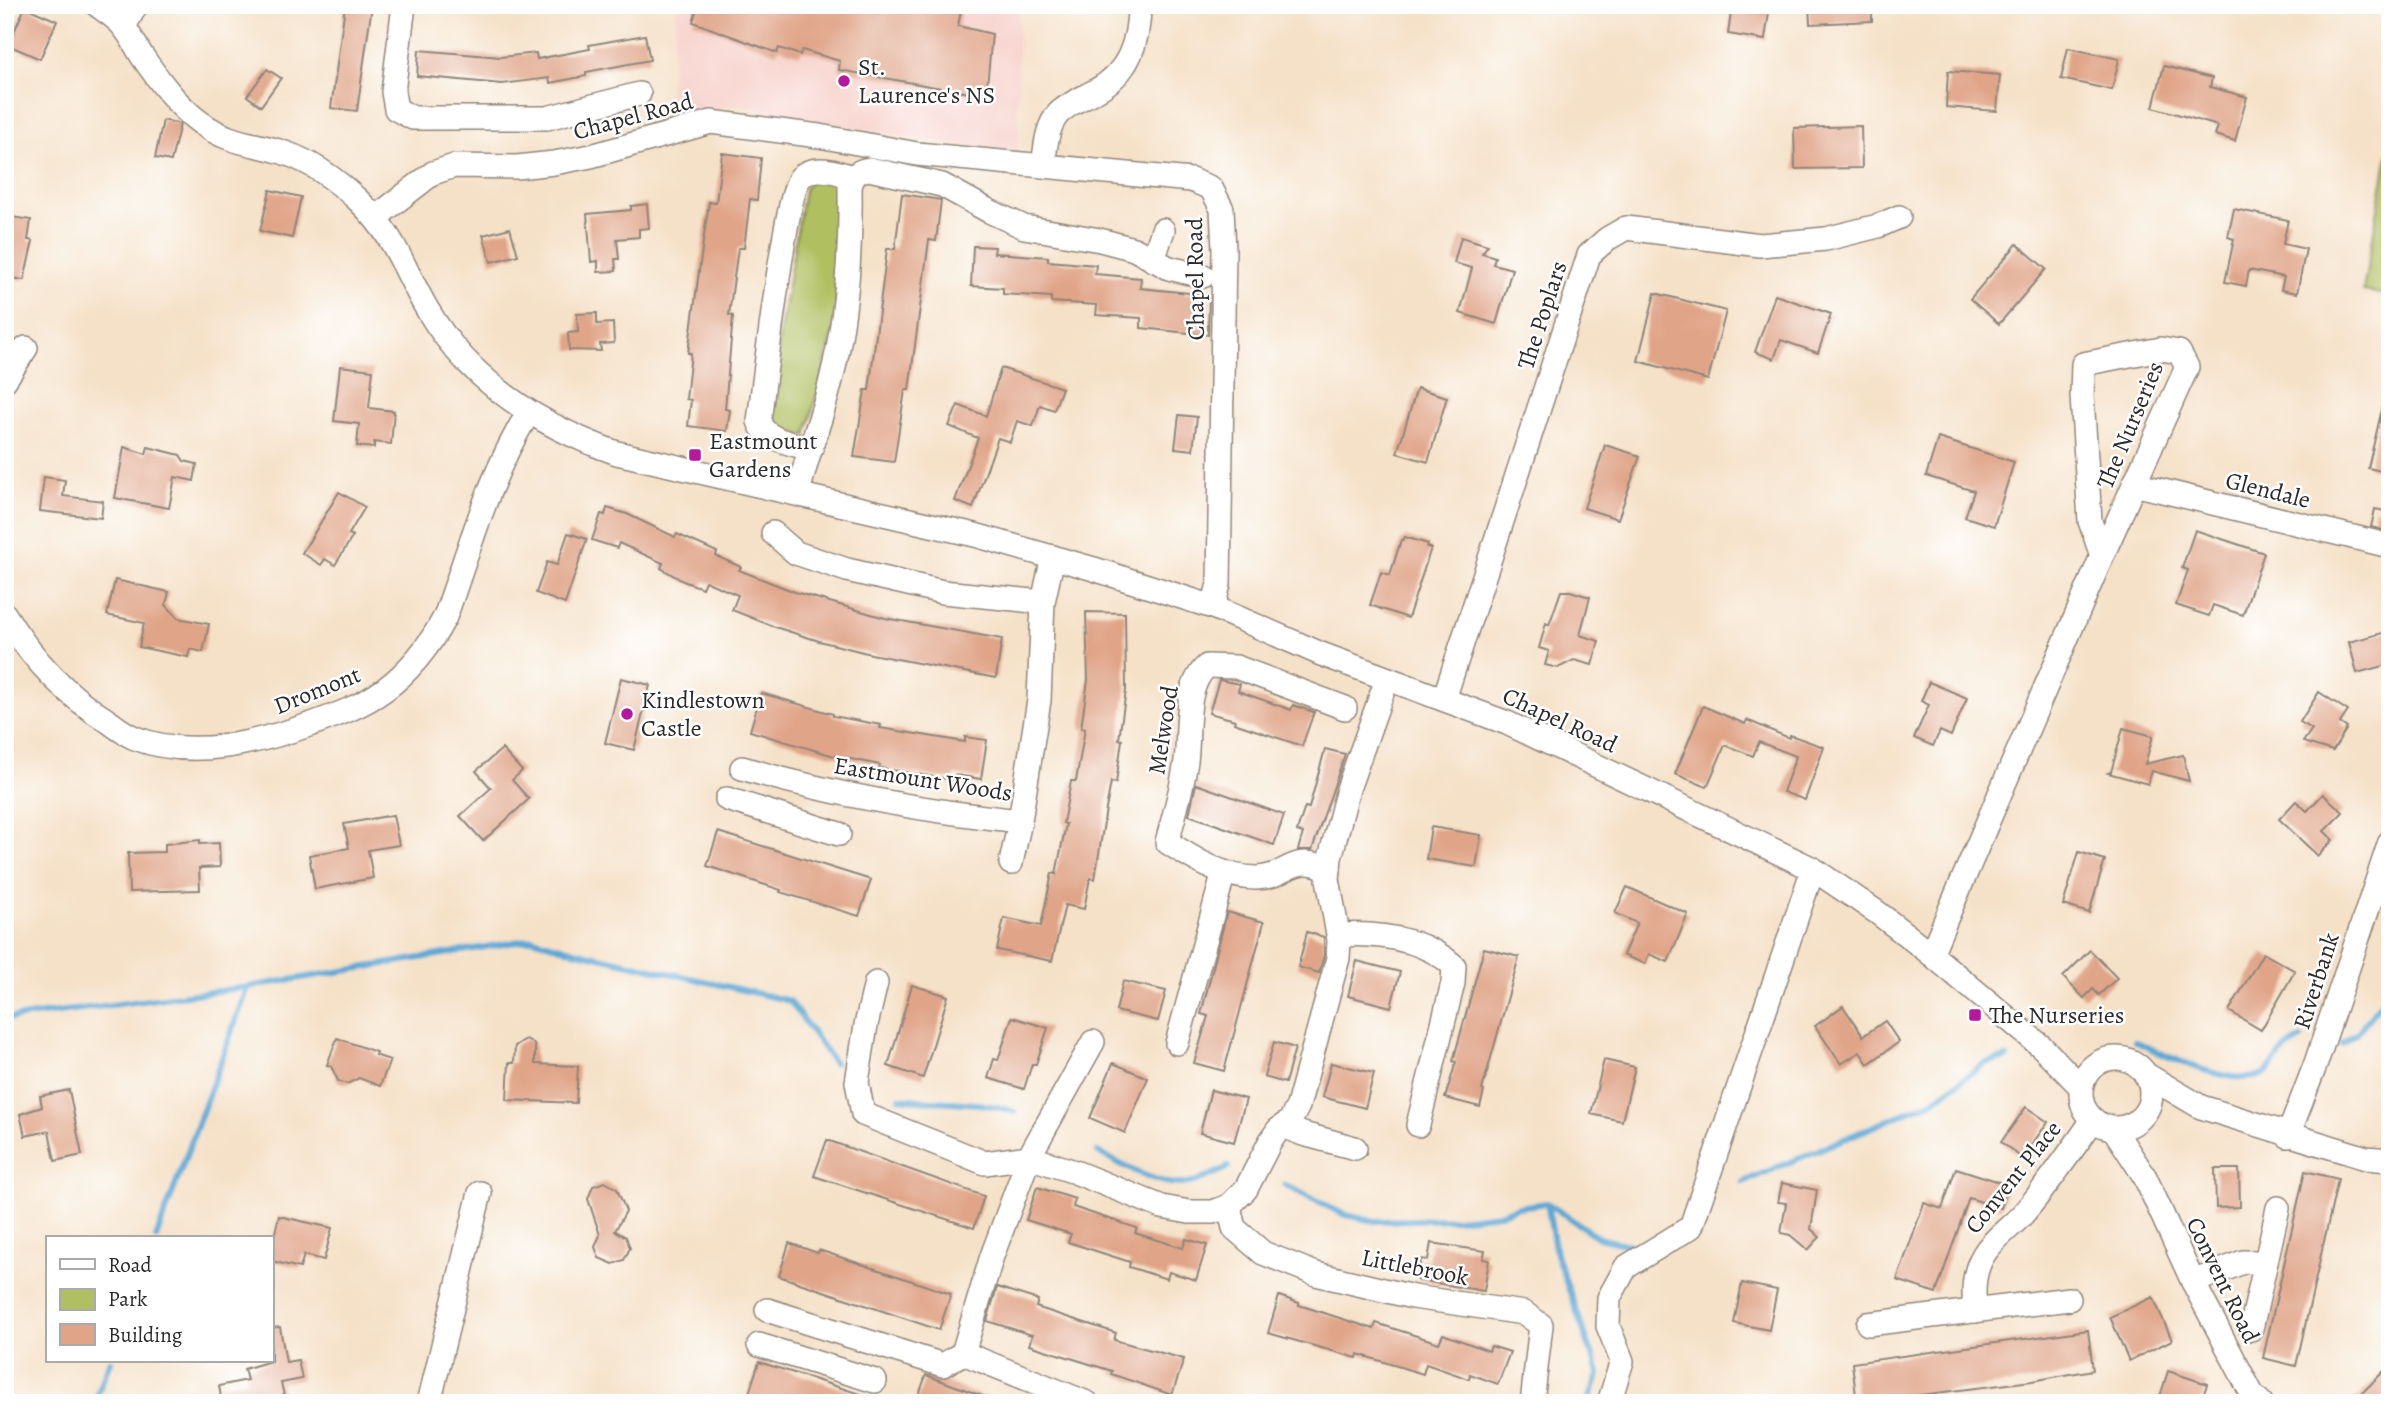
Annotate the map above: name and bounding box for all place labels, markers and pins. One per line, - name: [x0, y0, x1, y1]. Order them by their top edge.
- place label: St. Laurence's NS: [858, 51, 995, 111]
- marker: St. Laurence's NS: [836, 73, 852, 89]
- place label: Eastmount Gardens: [709, 425, 818, 485]
- marker: Eastmount Gardens: [687, 447, 703, 463]
- place label: Kindlestown Castle: [641, 684, 765, 744]
- marker: Kindlestown Castle: [619, 706, 635, 722]
- place label: The Nurseries: [1989, 999, 2124, 1031]
- marker: The Nurseries: [1967, 1007, 1983, 1023]

